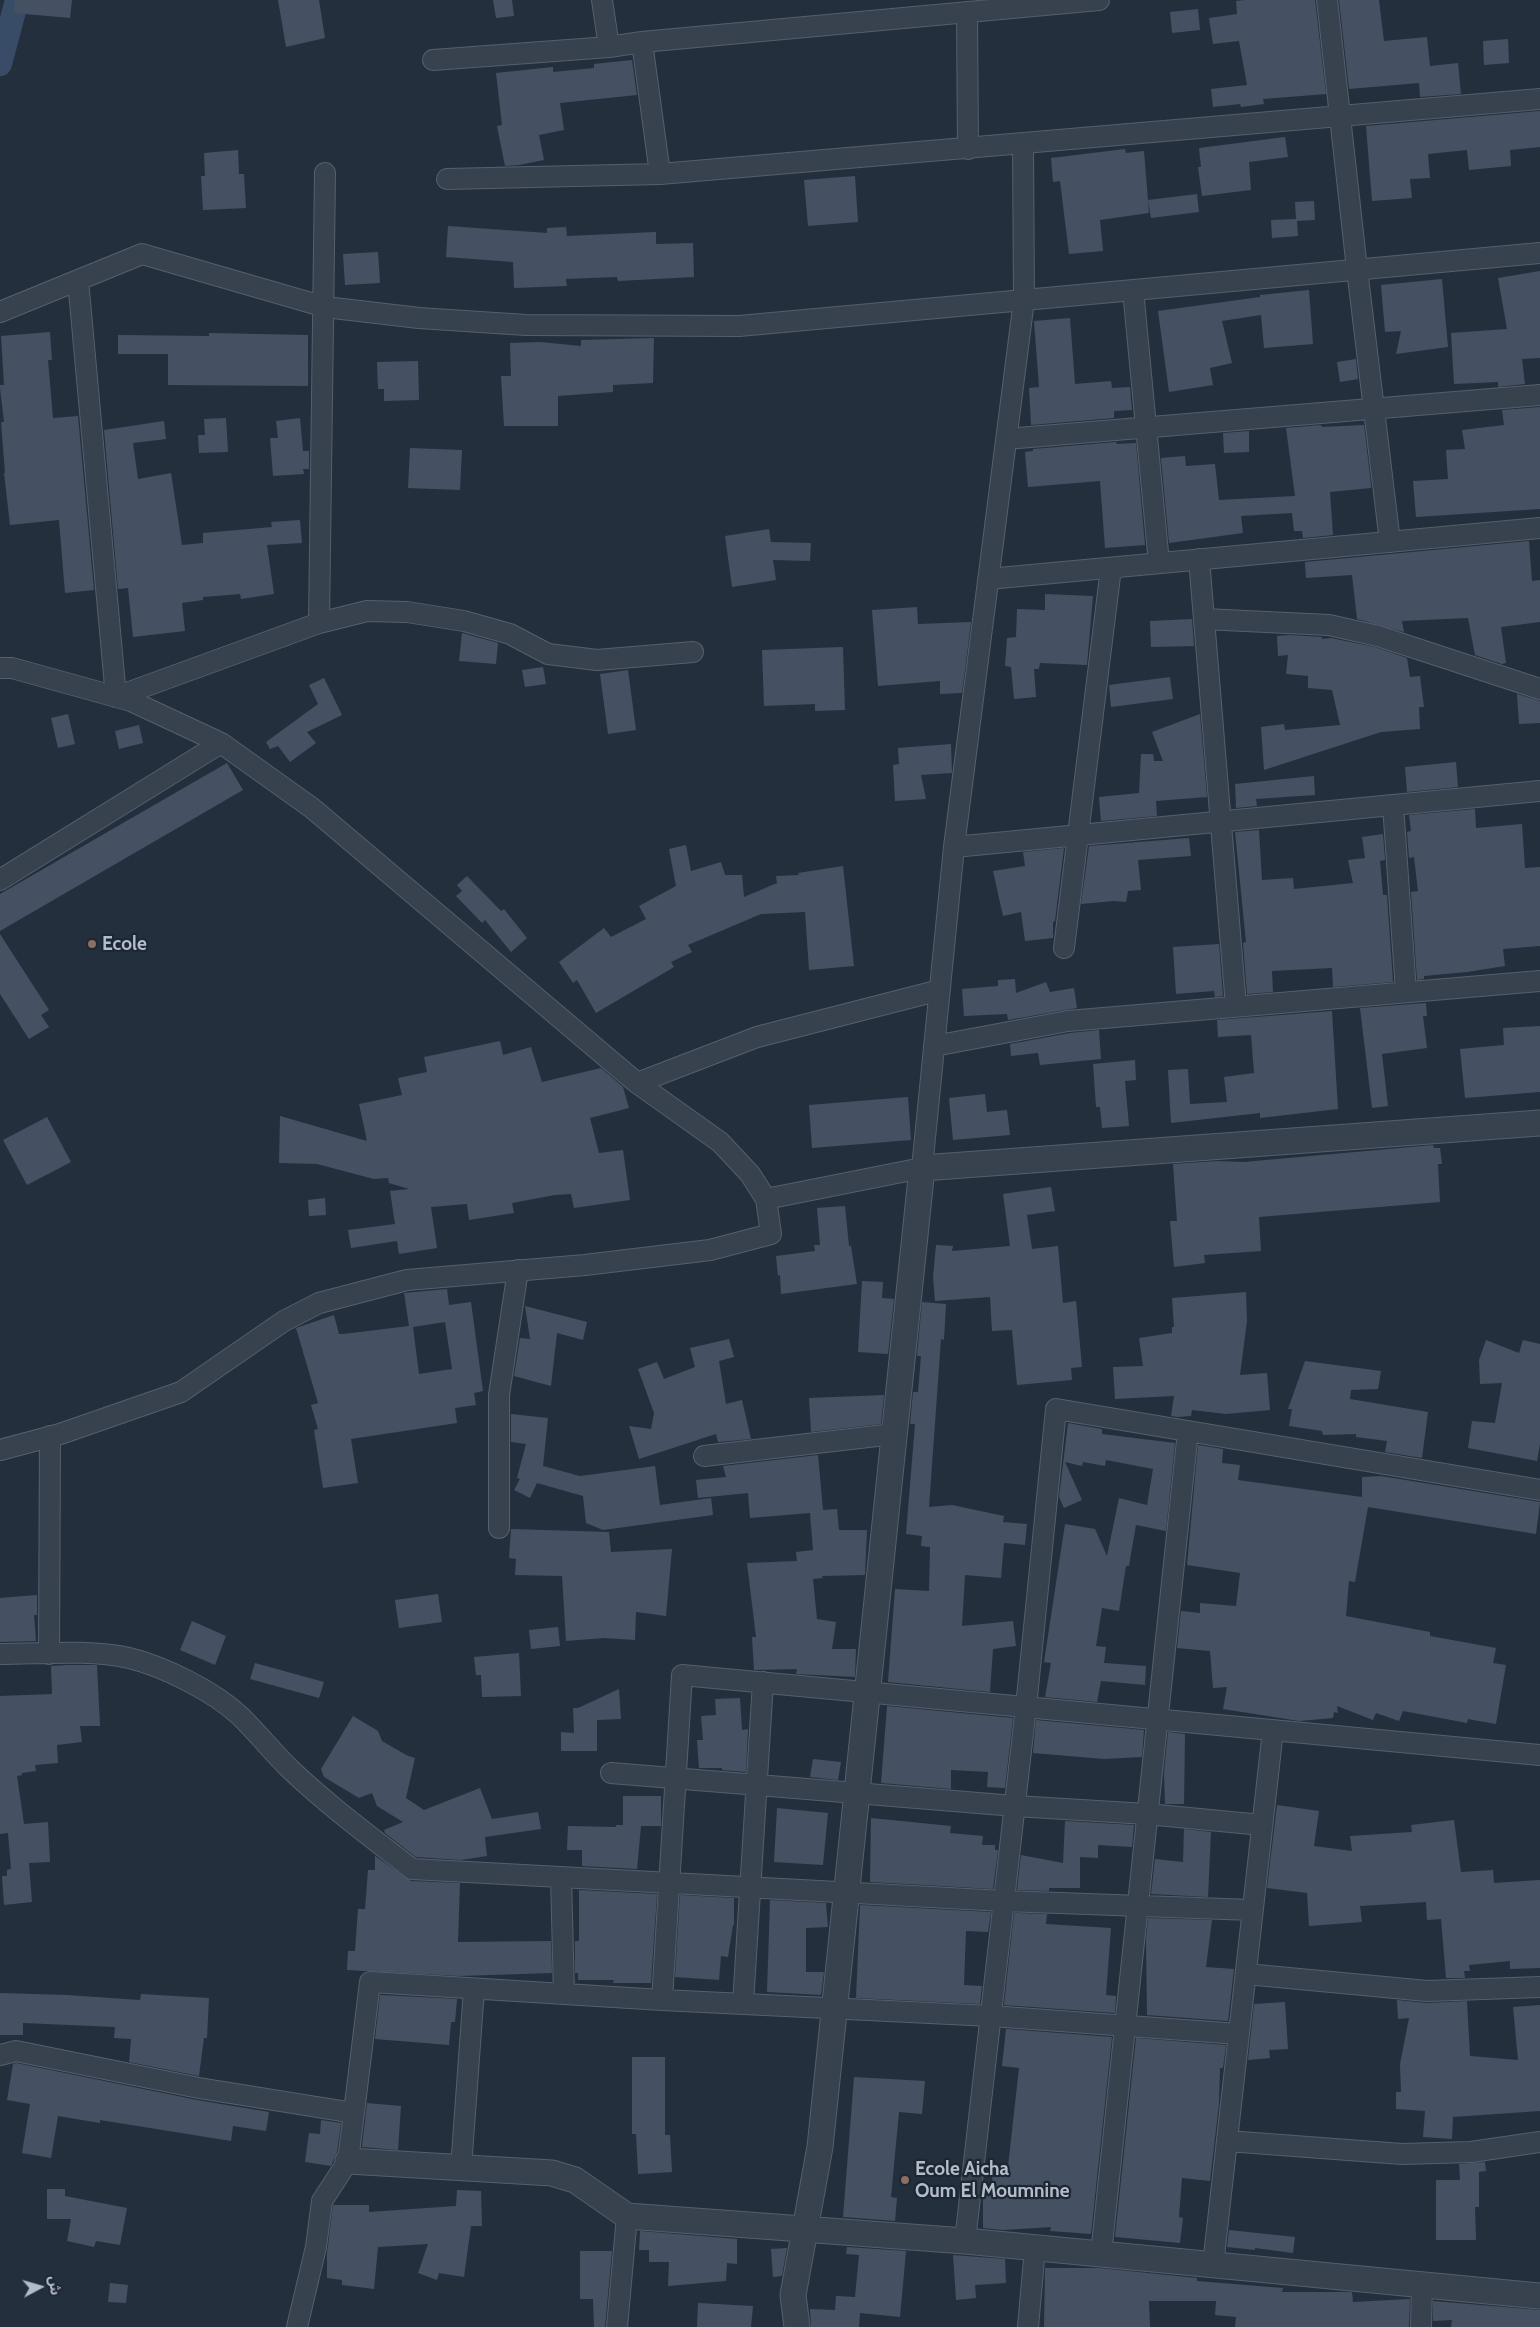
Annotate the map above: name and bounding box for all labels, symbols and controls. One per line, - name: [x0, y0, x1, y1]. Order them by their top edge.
- place label: Ecole: [102, 933, 147, 955]
- marker: Ecole: [86, 938, 98, 950]
- place label: Ecole Aicha Oum El Moumnine: [915, 2158, 1069, 2202]
- marker: Ecole Aicha Oum El Moumnine: [899, 2174, 911, 2186]
- north arrow: [15, 2262, 65, 2312]
- text: ش: [45, 2275, 65, 2296]

